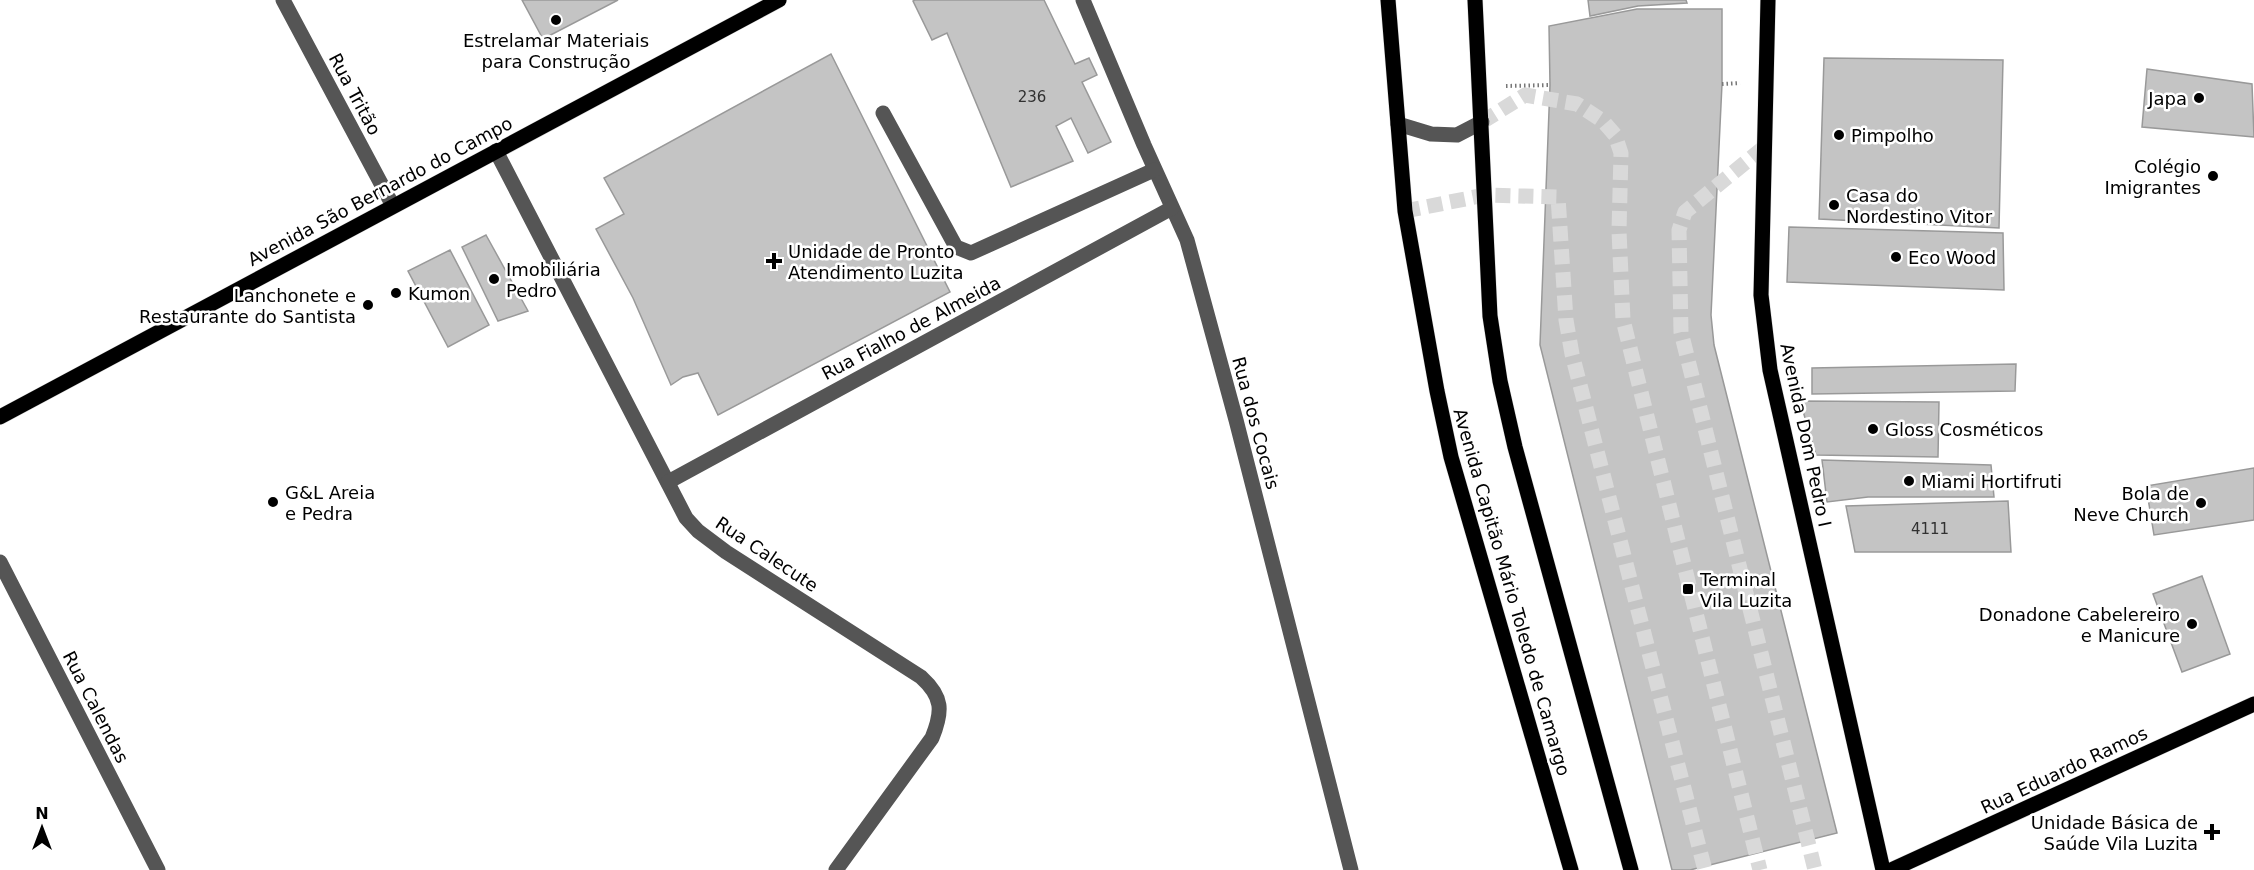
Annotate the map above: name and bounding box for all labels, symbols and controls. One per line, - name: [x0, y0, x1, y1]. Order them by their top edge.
- marker: Estrelamar Materiais para Construção: [549, 13, 563, 27]
- place label: Estrelamar Materiais para Construção: [463, 30, 649, 72]
- street label: Rua Tritão: [325, 49, 385, 139]
- house number: 236: [1018, 88, 1046, 106]
- place label: Japa: [2147, 88, 2187, 109]
- marker: Japa: [2192, 91, 2206, 105]
- street label: Avenida São Bernardo do Campo: [244, 112, 516, 270]
- place label: Pimpolho: [1851, 125, 1934, 146]
- marker: Pimpolho: [1832, 128, 1846, 142]
- place label: Colégio Imigrantes: [2104, 156, 2201, 198]
- marker: Colégio Imigrantes: [2206, 169, 2220, 183]
- place label: Casa do Nordestino Vitor: [1846, 185, 1993, 227]
- marker: Casa do Nordestino Vitor: [1827, 198, 1841, 212]
- place label: Unidade de Pronto Atendimento Luzita: [788, 241, 963, 283]
- place label: Eco Wood: [1908, 247, 1996, 268]
- marker: Eco Wood: [1889, 250, 1903, 264]
- marker: Unidade de Pronto Atendimento Luzita: [765, 252, 783, 270]
- place label: Imobiliária Pedro: [506, 259, 601, 301]
- marker: Imobiliária Pedro: [487, 272, 501, 286]
- street label: Rua Fialho de Almeida: [818, 272, 1004, 384]
- place label: Kumon: [408, 283, 470, 304]
- place label: Lanchonete e Restaurante do Santista: [139, 285, 356, 327]
- marker: Kumon: [389, 286, 403, 300]
- marker: Lanchonete e Restaurante do Santista: [361, 298, 375, 312]
- street label: Avenida Dom Pedro I: [1776, 341, 1836, 529]
- street label: Rua dos Cocais: [1228, 354, 1284, 492]
- street label: Avenida Capitão Mário Toledo de Camargo: [1449, 406, 1575, 778]
- place label: Gloss Cosméticos: [1885, 419, 2043, 440]
- marker: Gloss Cosméticos: [1866, 422, 1880, 436]
- place label: Miami Hortifruti: [1921, 471, 2062, 492]
- marker: Miami Hortifruti: [1902, 474, 1916, 488]
- place label: G&L Areia e Pedra: [285, 482, 375, 524]
- place label: Bola de Neve Church: [2073, 483, 2189, 525]
- marker: G&L Areia e Pedra: [266, 495, 280, 509]
- marker: Bola de Neve Church: [2194, 496, 2208, 510]
- street label: Rua Calecute: [712, 512, 822, 596]
- house number: 4111: [1911, 520, 1949, 538]
- place label: Terminal Vila Luzita: [1699, 569, 1792, 611]
- marker: Terminal Vila Luzita: [1681, 582, 1695, 596]
- place label: Donadone Cabelereiro e Manicure: [1979, 604, 2180, 646]
- marker: Donadone Cabelereiro e Manicure: [2185, 617, 2199, 631]
- street label: Rua Calendas: [59, 648, 133, 766]
- street label: Rua Eduardo Ramos: [1977, 722, 2151, 818]
- north arrow: [12, 798, 72, 858]
- text: N: [35, 804, 49, 823]
- place label: Unidade Básica de Saúde Vila Luzita: [2031, 812, 2198, 854]
- marker: Unidade Básica de Saúde Vila Luzita: [2203, 823, 2221, 841]

